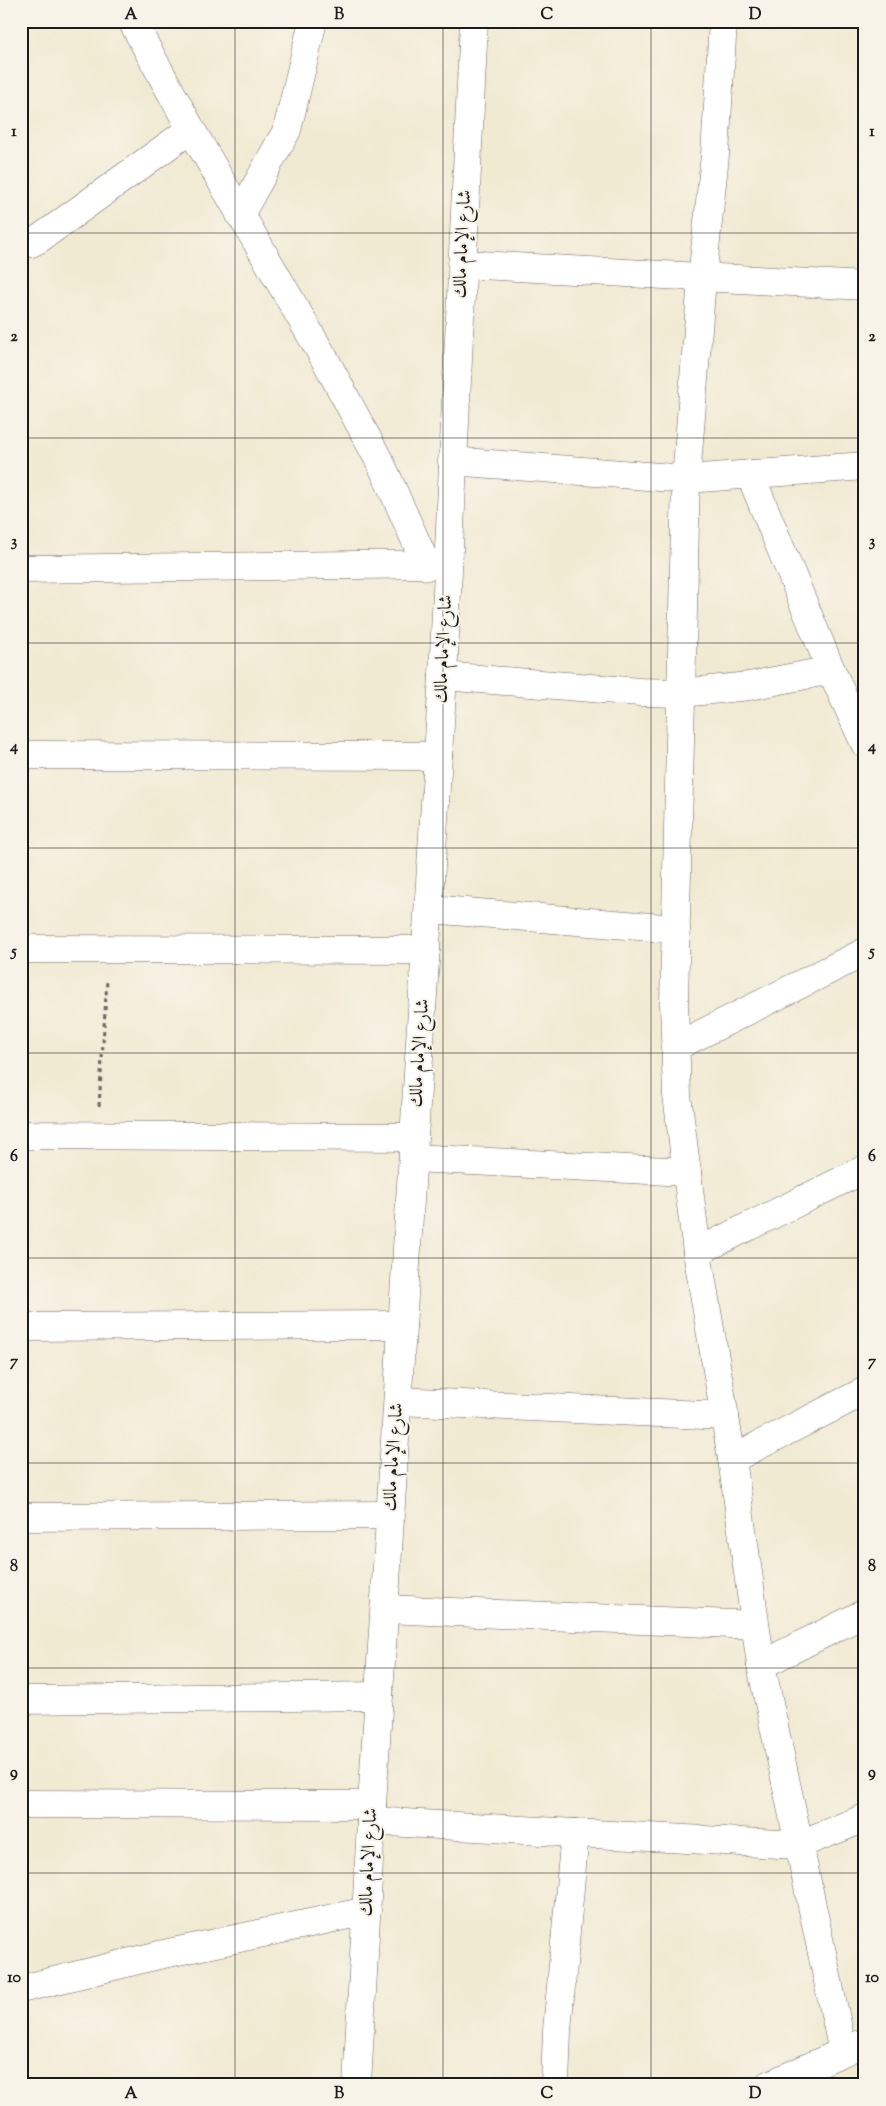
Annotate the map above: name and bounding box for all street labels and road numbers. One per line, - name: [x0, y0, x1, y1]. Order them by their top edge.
- street label: شارع الإمام مالك: [447, 189, 480, 299]
- street label: شارع الإمام مالك: [428, 594, 461, 704]
- street label: شارع الإمام مالك: [403, 998, 438, 1108]
- street label: شارع الإمام مالك: [377, 1402, 412, 1512]
- street label: شارع الإمام مالك: [353, 1807, 386, 1917]

